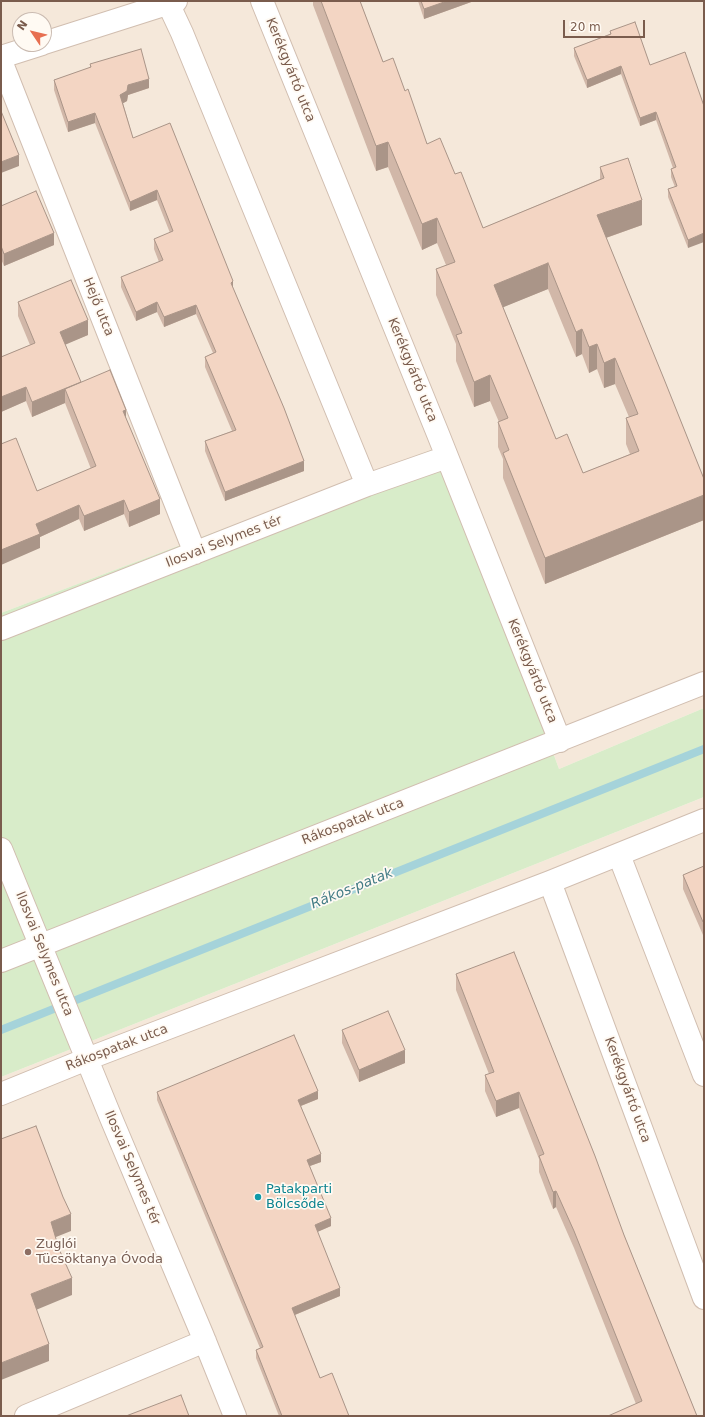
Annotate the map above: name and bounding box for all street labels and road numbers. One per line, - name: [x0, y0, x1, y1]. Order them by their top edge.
- street label: Kerékgyártó utca: [262, 15, 318, 125]
- street label: Hejő utca: [79, 275, 117, 339]
- street label: Kerékgyártó utca: [384, 315, 440, 425]
- street label: Ilosvai Selymes tér: [164, 513, 284, 571]
- street label: Kerékgyártó utca: [504, 616, 560, 726]
- street label: Rákospatak utca: [300, 795, 406, 849]
- street label: Ilosvai Selymes utca: [12, 889, 76, 1019]
- street label: Rákospatak utca: [64, 1021, 170, 1075]
- street label: Kerékgyártó utca: [601, 1035, 653, 1145]
- street label: Ilosvai Selymes tér: [101, 1108, 163, 1228]

